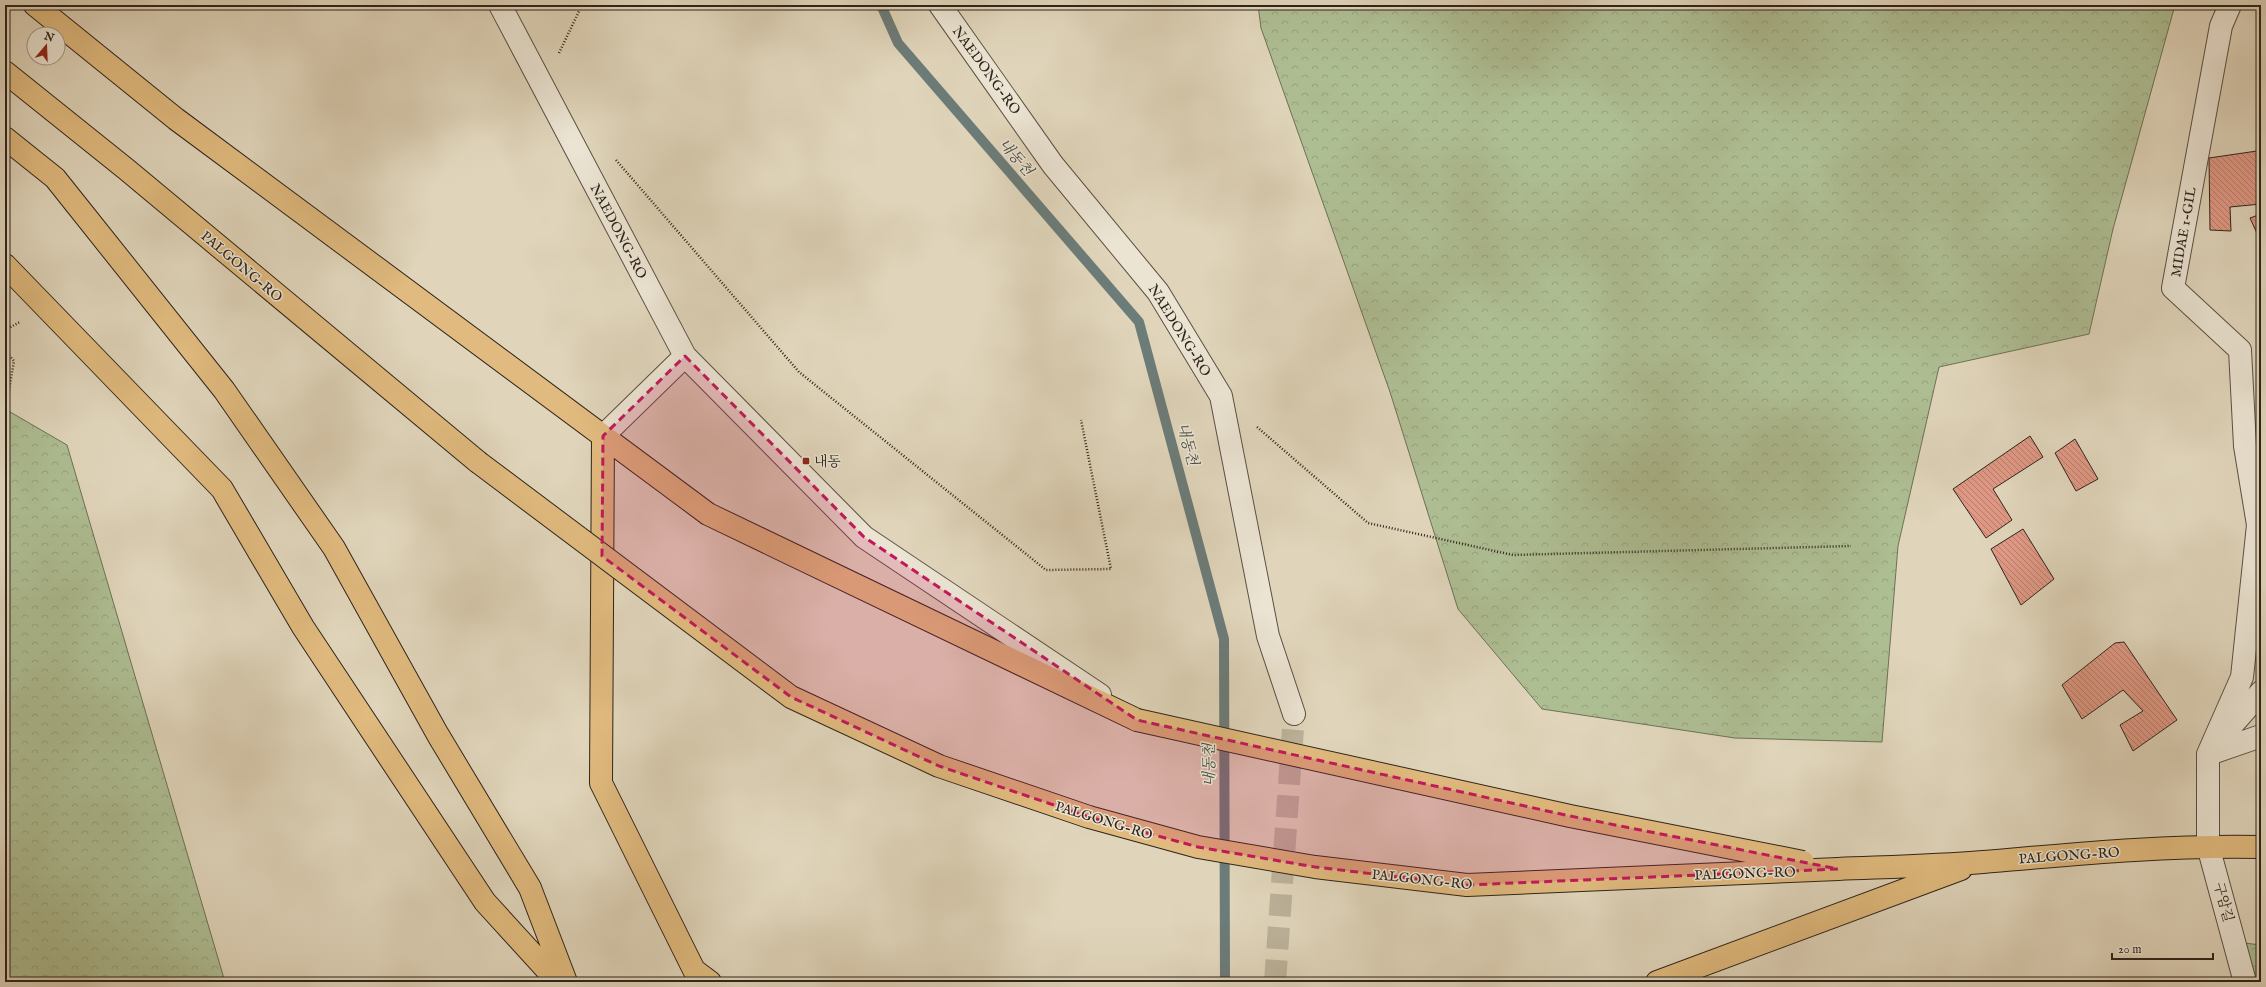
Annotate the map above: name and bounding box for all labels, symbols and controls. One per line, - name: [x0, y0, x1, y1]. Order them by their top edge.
- street label: NAEDONG-RO: [948, 23, 1025, 119]
- north arrow: [26, 26, 66, 66]
- text: N: [41, 29, 56, 46]
- water label: 내동천: [994, 135, 1038, 181]
- street label: NAEDONG-RO: [585, 181, 651, 282]
- street label: MIDAE 1-GIL: [2167, 186, 2201, 279]
- street label: PALGONG-RO: [197, 227, 286, 306]
- street label: NAEDONG-RO: [1144, 281, 1215, 380]
- water label: 내동천: [1173, 421, 1203, 469]
- place label: 내동: [814, 453, 842, 471]
- marker: 내동: [801, 456, 811, 466]
- water label: 내동천: [1200, 742, 1219, 787]
- street label: PALGONG-RO: [1053, 798, 1155, 844]
- street label: PALGONG-RO: [2018, 843, 2121, 869]
- street label: PALGONG-RO: [1694, 863, 1796, 885]
- street label: PALGONG-RO: [1371, 866, 1474, 894]
- street label: 구암길: [2209, 880, 2237, 924]
- scale bar: [2112, 935, 2213, 961]
- text: 20 m: [2118, 942, 2141, 957]

